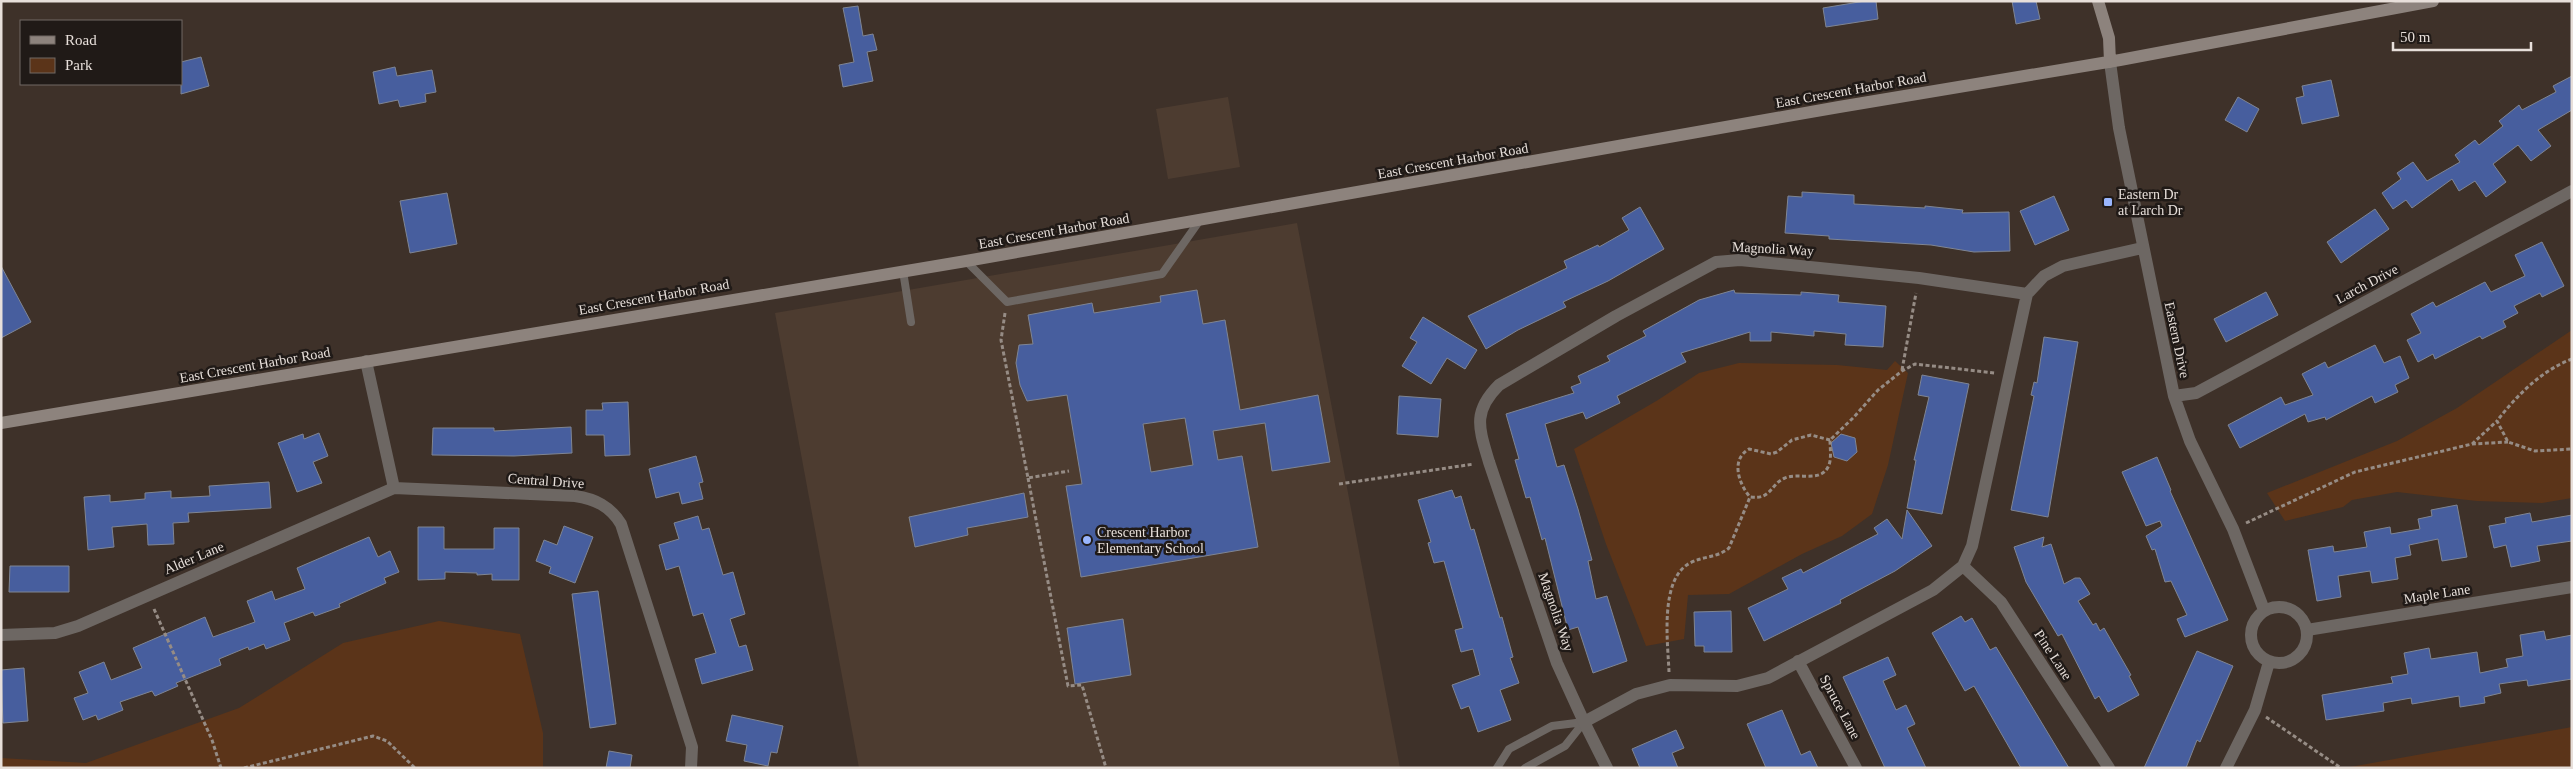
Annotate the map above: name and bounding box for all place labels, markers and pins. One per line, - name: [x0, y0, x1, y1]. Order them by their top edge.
- place label: Eastern Dr at Larch Dr: [2118, 187, 2183, 218]
- marker: Eastern Dr at Larch Dr: [2102, 196, 2114, 208]
- place label: Crescent Harbor Elementary School: [1097, 525, 1204, 556]
- marker: Crescent Harbor Elementary School: [1081, 534, 1093, 546]

